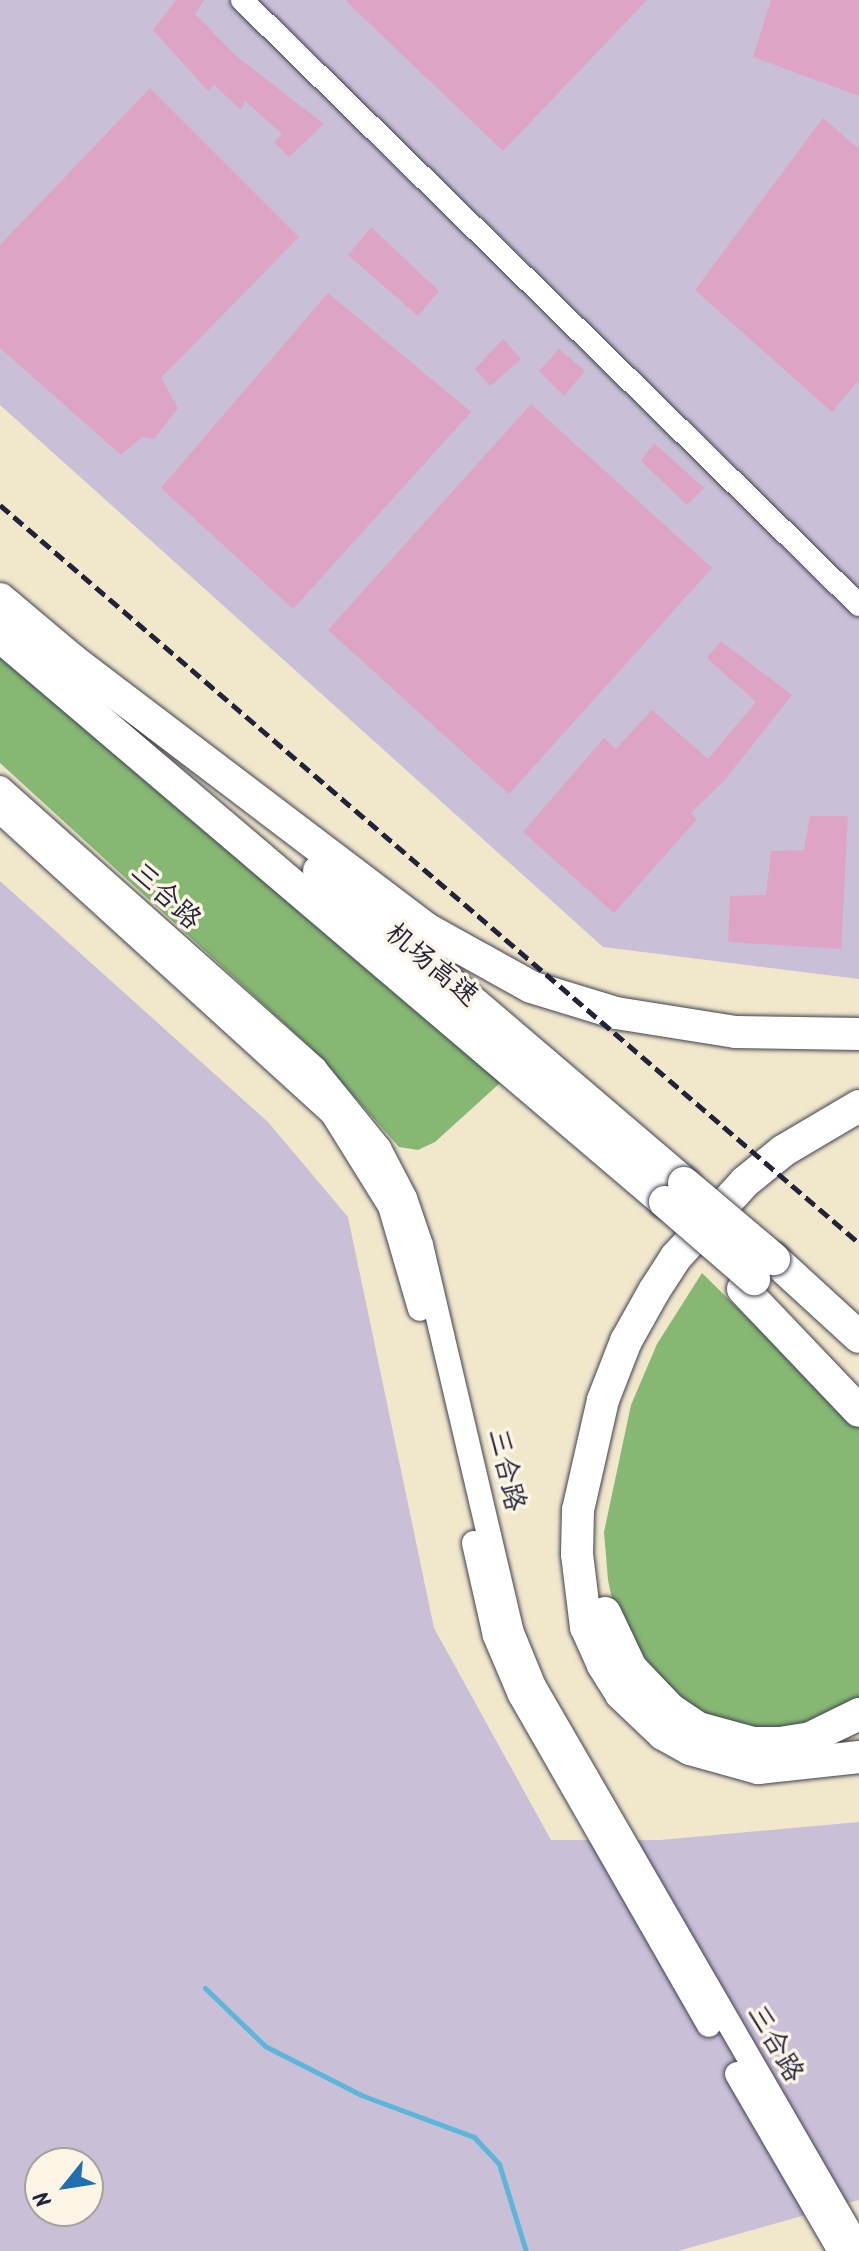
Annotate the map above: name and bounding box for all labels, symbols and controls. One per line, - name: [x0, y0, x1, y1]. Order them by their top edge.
- street label: 三合路: [123, 856, 207, 938]
- street label: 机场高速: [377, 917, 485, 1015]
- street label: 三合路: [479, 1425, 531, 1515]
- street label: 三合路: [738, 1999, 810, 2089]
- north arrow: [24, 2147, 104, 2227]
- text: N: [26, 2183, 63, 2213]

